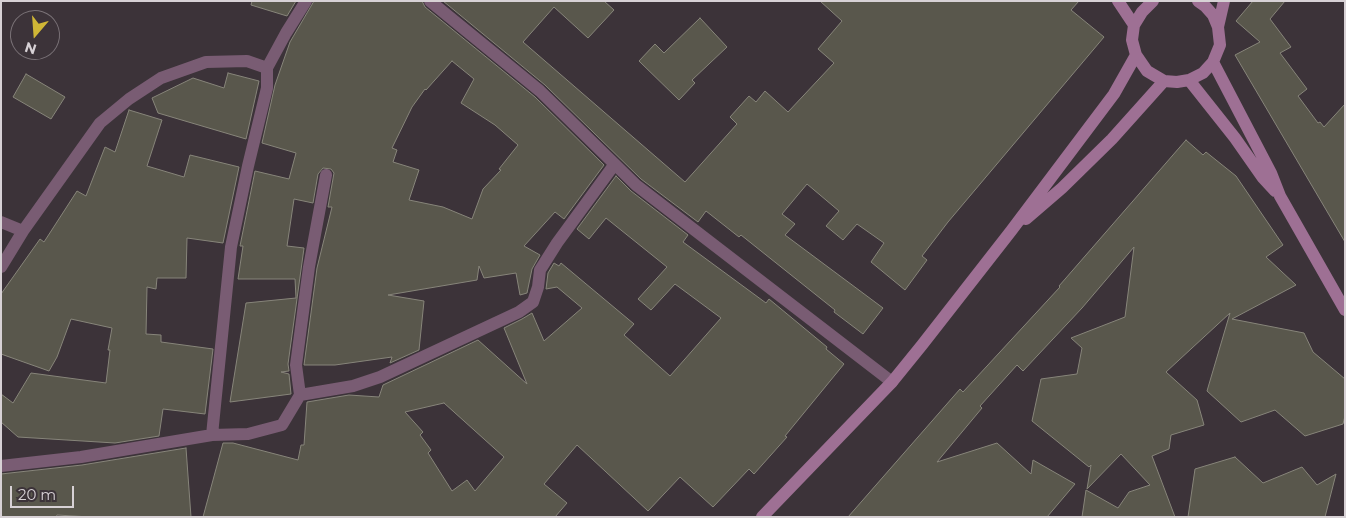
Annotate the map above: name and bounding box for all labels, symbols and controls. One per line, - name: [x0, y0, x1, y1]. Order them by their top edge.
- north arrow: [10, 10, 60, 60]
- text: N: [23, 38, 39, 59]
- scale bar: [12, 476, 76, 508]
- text: 20 m: [18, 485, 56, 504]

